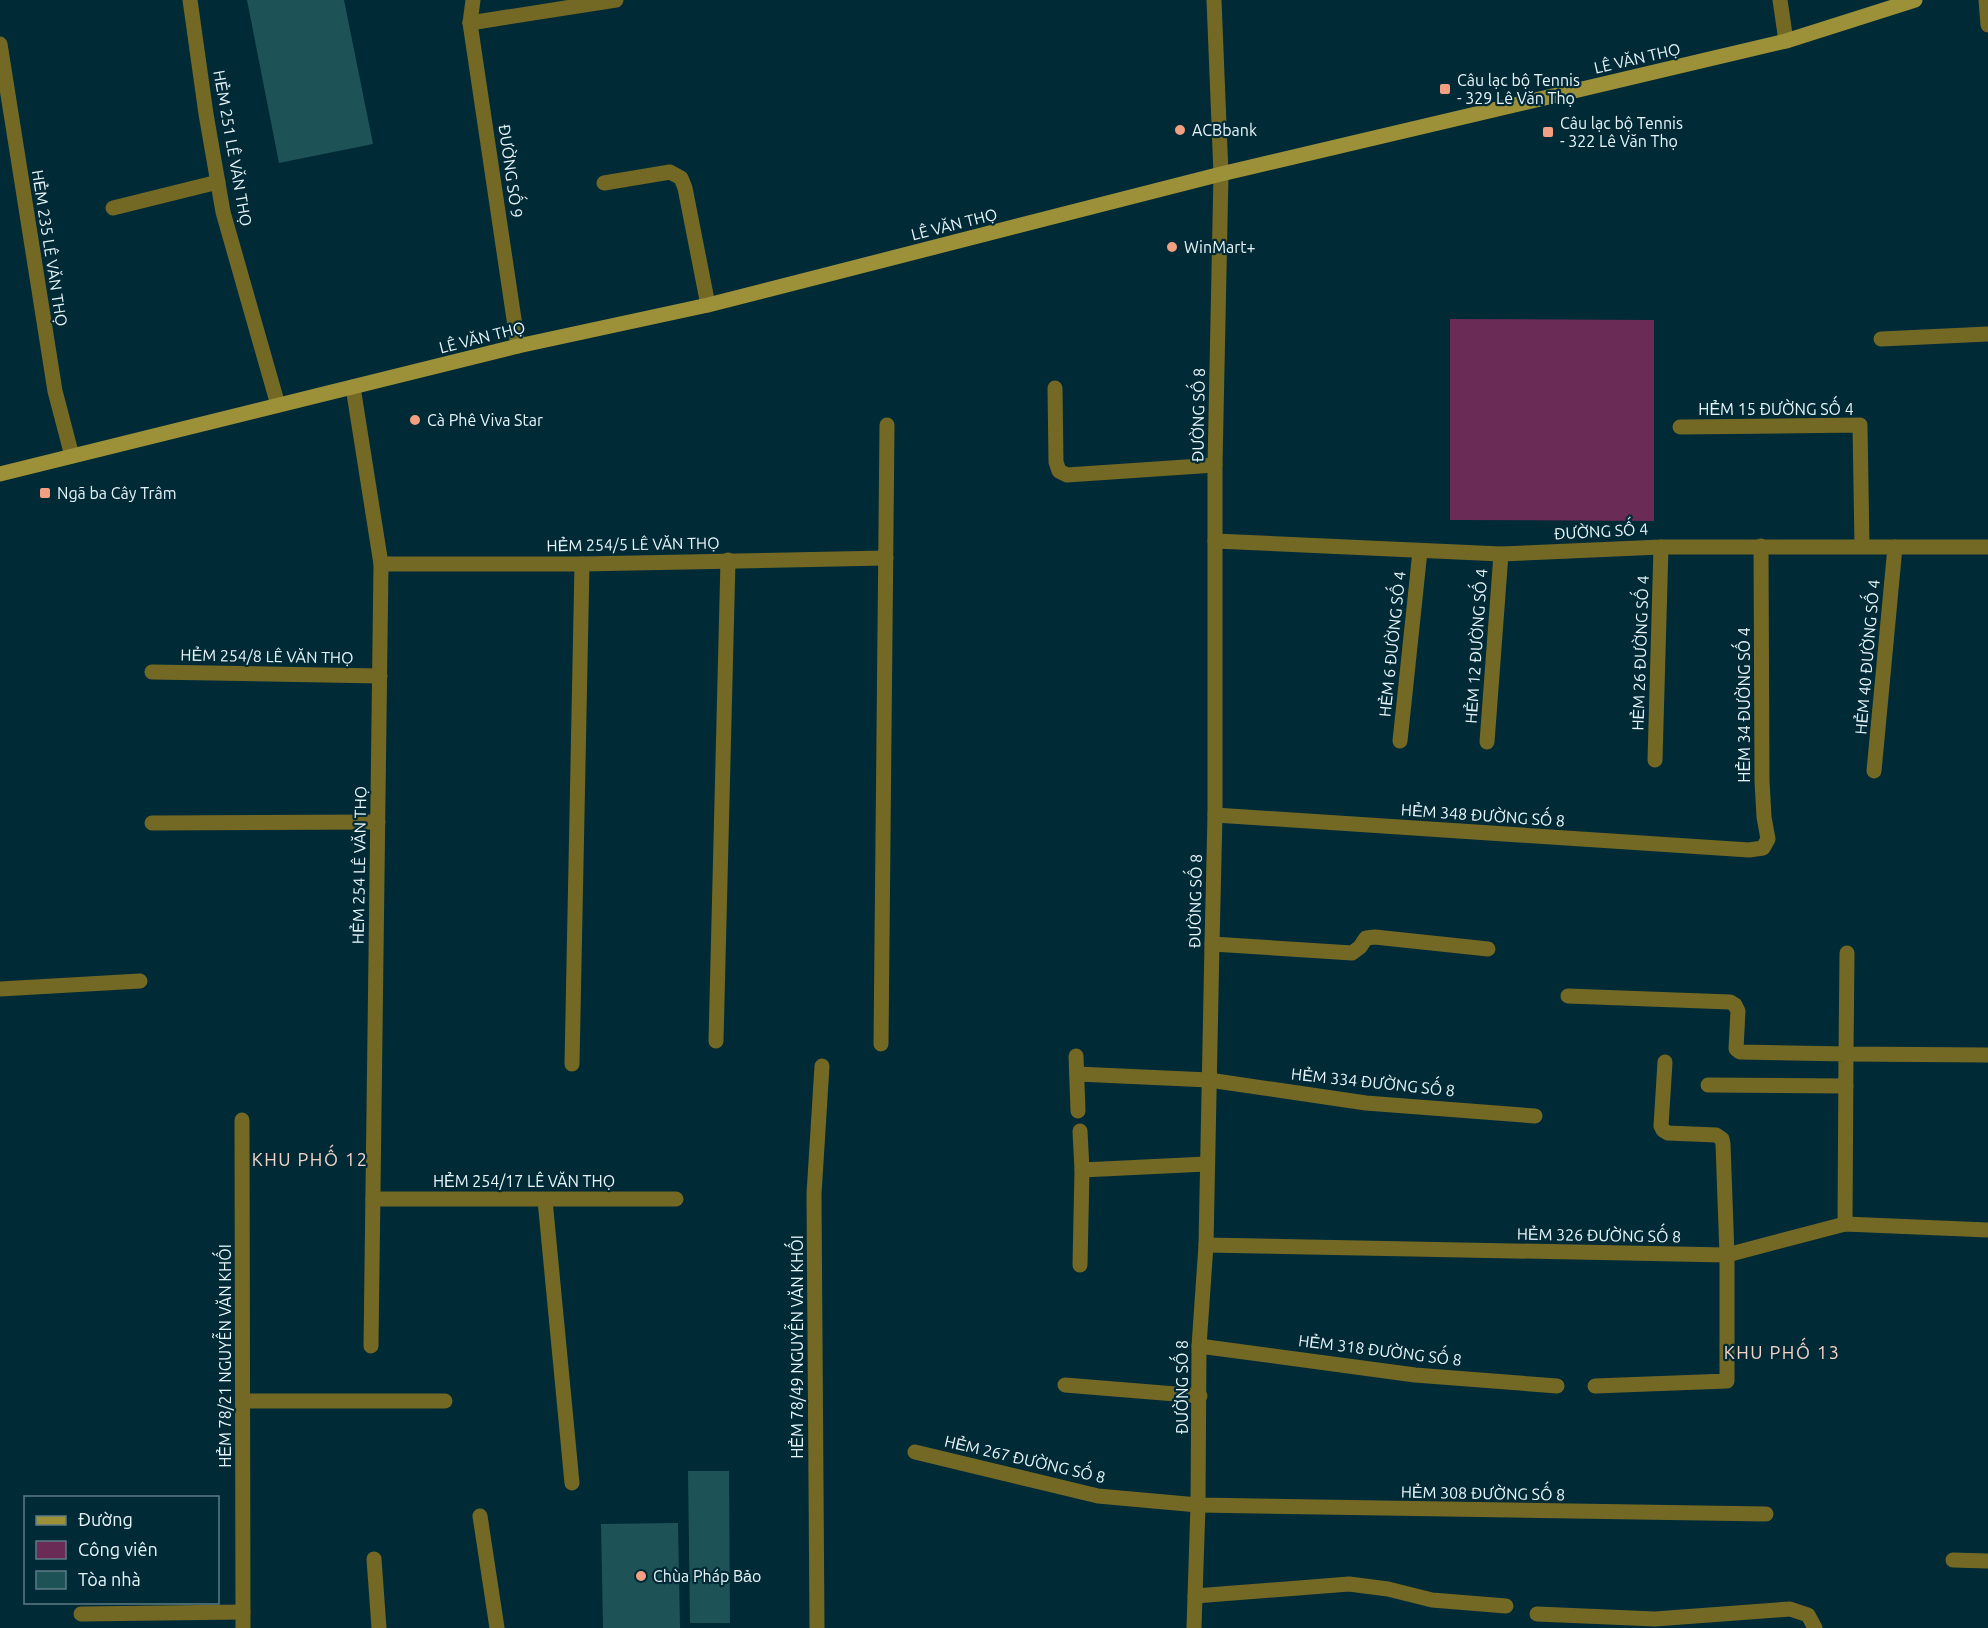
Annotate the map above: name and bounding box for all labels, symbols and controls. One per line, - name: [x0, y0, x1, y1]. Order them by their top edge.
- street label: LÊ VĂN THỌ: [1592, 38, 1682, 77]
- street label: HẺM 251 LÊ VĂN THỌ: [210, 68, 257, 227]
- place label: Câu lạc bộ Tennis - 329 Lê Văn Thọ: [1457, 71, 1580, 107]
- marker: Câu lạc bộ Tennis - 329 Lê Văn Thọ: [1438, 82, 1452, 96]
- place label: Câu lạc bộ Tennis - 322 Lê Văn Thọ: [1560, 114, 1683, 150]
- place label: ACBbank: [1192, 121, 1257, 139]
- street label: ĐƯỜNG SỐ 9: [496, 122, 532, 219]
- marker: ACBbank: [1173, 123, 1187, 137]
- marker: Câu lạc bộ Tennis - 322 Lê Văn Thọ: [1541, 125, 1555, 139]
- street label: HẺM 235 LÊ VĂN THỌ: [29, 168, 72, 328]
- street label: LÊ VĂN THỌ: [909, 204, 999, 243]
- place label: WinMart+: [1184, 238, 1256, 256]
- marker: WinMart+: [1165, 240, 1179, 254]
- street label: LÊ VĂN THỌ: [437, 317, 527, 356]
- street label: ĐƯỜNG SỐ 8: [1183, 368, 1208, 462]
- street label: HẺM 15 ĐƯỜNG SỐ 4: [1698, 395, 1854, 418]
- place label: Cà Phê Viva Star: [427, 411, 543, 429]
- marker: Cà Phê Viva Star: [408, 413, 422, 427]
- place label: Ngã ba Cây Trâm: [57, 484, 177, 502]
- marker: Ngã ba Cây Trâm: [38, 486, 52, 500]
- street label: ĐƯỜNG SỐ 4: [1553, 514, 1649, 542]
- street label: HẺM 254/5 LÊ VĂN THỌ: [546, 532, 720, 555]
- street label: HẺM 12 ĐƯỜNG SỐ 4: [1456, 567, 1490, 724]
- street label: HẺM 6 ĐƯỜNG SỐ 4: [1370, 570, 1409, 718]
- street label: HẺM 26 ĐƯỜNG SỐ 4: [1623, 575, 1652, 731]
- street label: HẺM 40 ĐƯỜNG SỐ 4: [1846, 578, 1883, 735]
- street label: HẺM 34 ĐƯỜNG SỐ 4: [1730, 627, 1753, 783]
- street label: HẺM 254/8 LÊ VĂN THỌ: [180, 644, 354, 667]
- street label: HẺM 254 LÊ VĂN THỌ: [348, 786, 369, 944]
- street label: HẺM 348 ĐƯỜNG SỐ 8: [1400, 795, 1566, 830]
- street label: ĐƯỜNG SỐ 8: [1180, 854, 1205, 948]
- street label: HẺM 334 ĐƯỜNG SỐ 8: [1290, 1059, 1456, 1100]
- district label: KHU PHỐ 12: [252, 1144, 368, 1169]
- street label: HẺM 254/17 LÊ VĂN THỌ: [433, 1171, 615, 1190]
- street label: HẺM 326 ĐƯỜNG SỐ 8: [1517, 1219, 1681, 1245]
- street label: HẺM 78/49 NGUYỄN VĂN KHỐI: [783, 1235, 806, 1459]
- street label: HẺM 78/21 NGUYỄN VĂN KHỐI: [211, 1244, 234, 1468]
- street label: HẺM 318 ĐƯỜNG SỐ 8: [1297, 1326, 1463, 1369]
- district label: KHU PHỐ 13: [1724, 1337, 1840, 1362]
- street label: ĐƯỜNG SỐ 8: [1168, 1340, 1191, 1434]
- street label: HẺM 267 ĐƯỜNG SỐ 8: [943, 1426, 1108, 1486]
- street label: HẺM 308 ĐƯỜNG SỐ 8: [1401, 1477, 1565, 1503]
- legend: [24, 1496, 219, 1604]
- text: Đường: [78, 1509, 133, 1529]
- text: Công viên: [78, 1539, 158, 1559]
- place label: Chùa Pháp Bảo: [653, 1567, 761, 1585]
- text: Tòa nhà: [78, 1569, 141, 1589]
- marker: Chùa Pháp Bảo: [634, 1569, 648, 1583]

